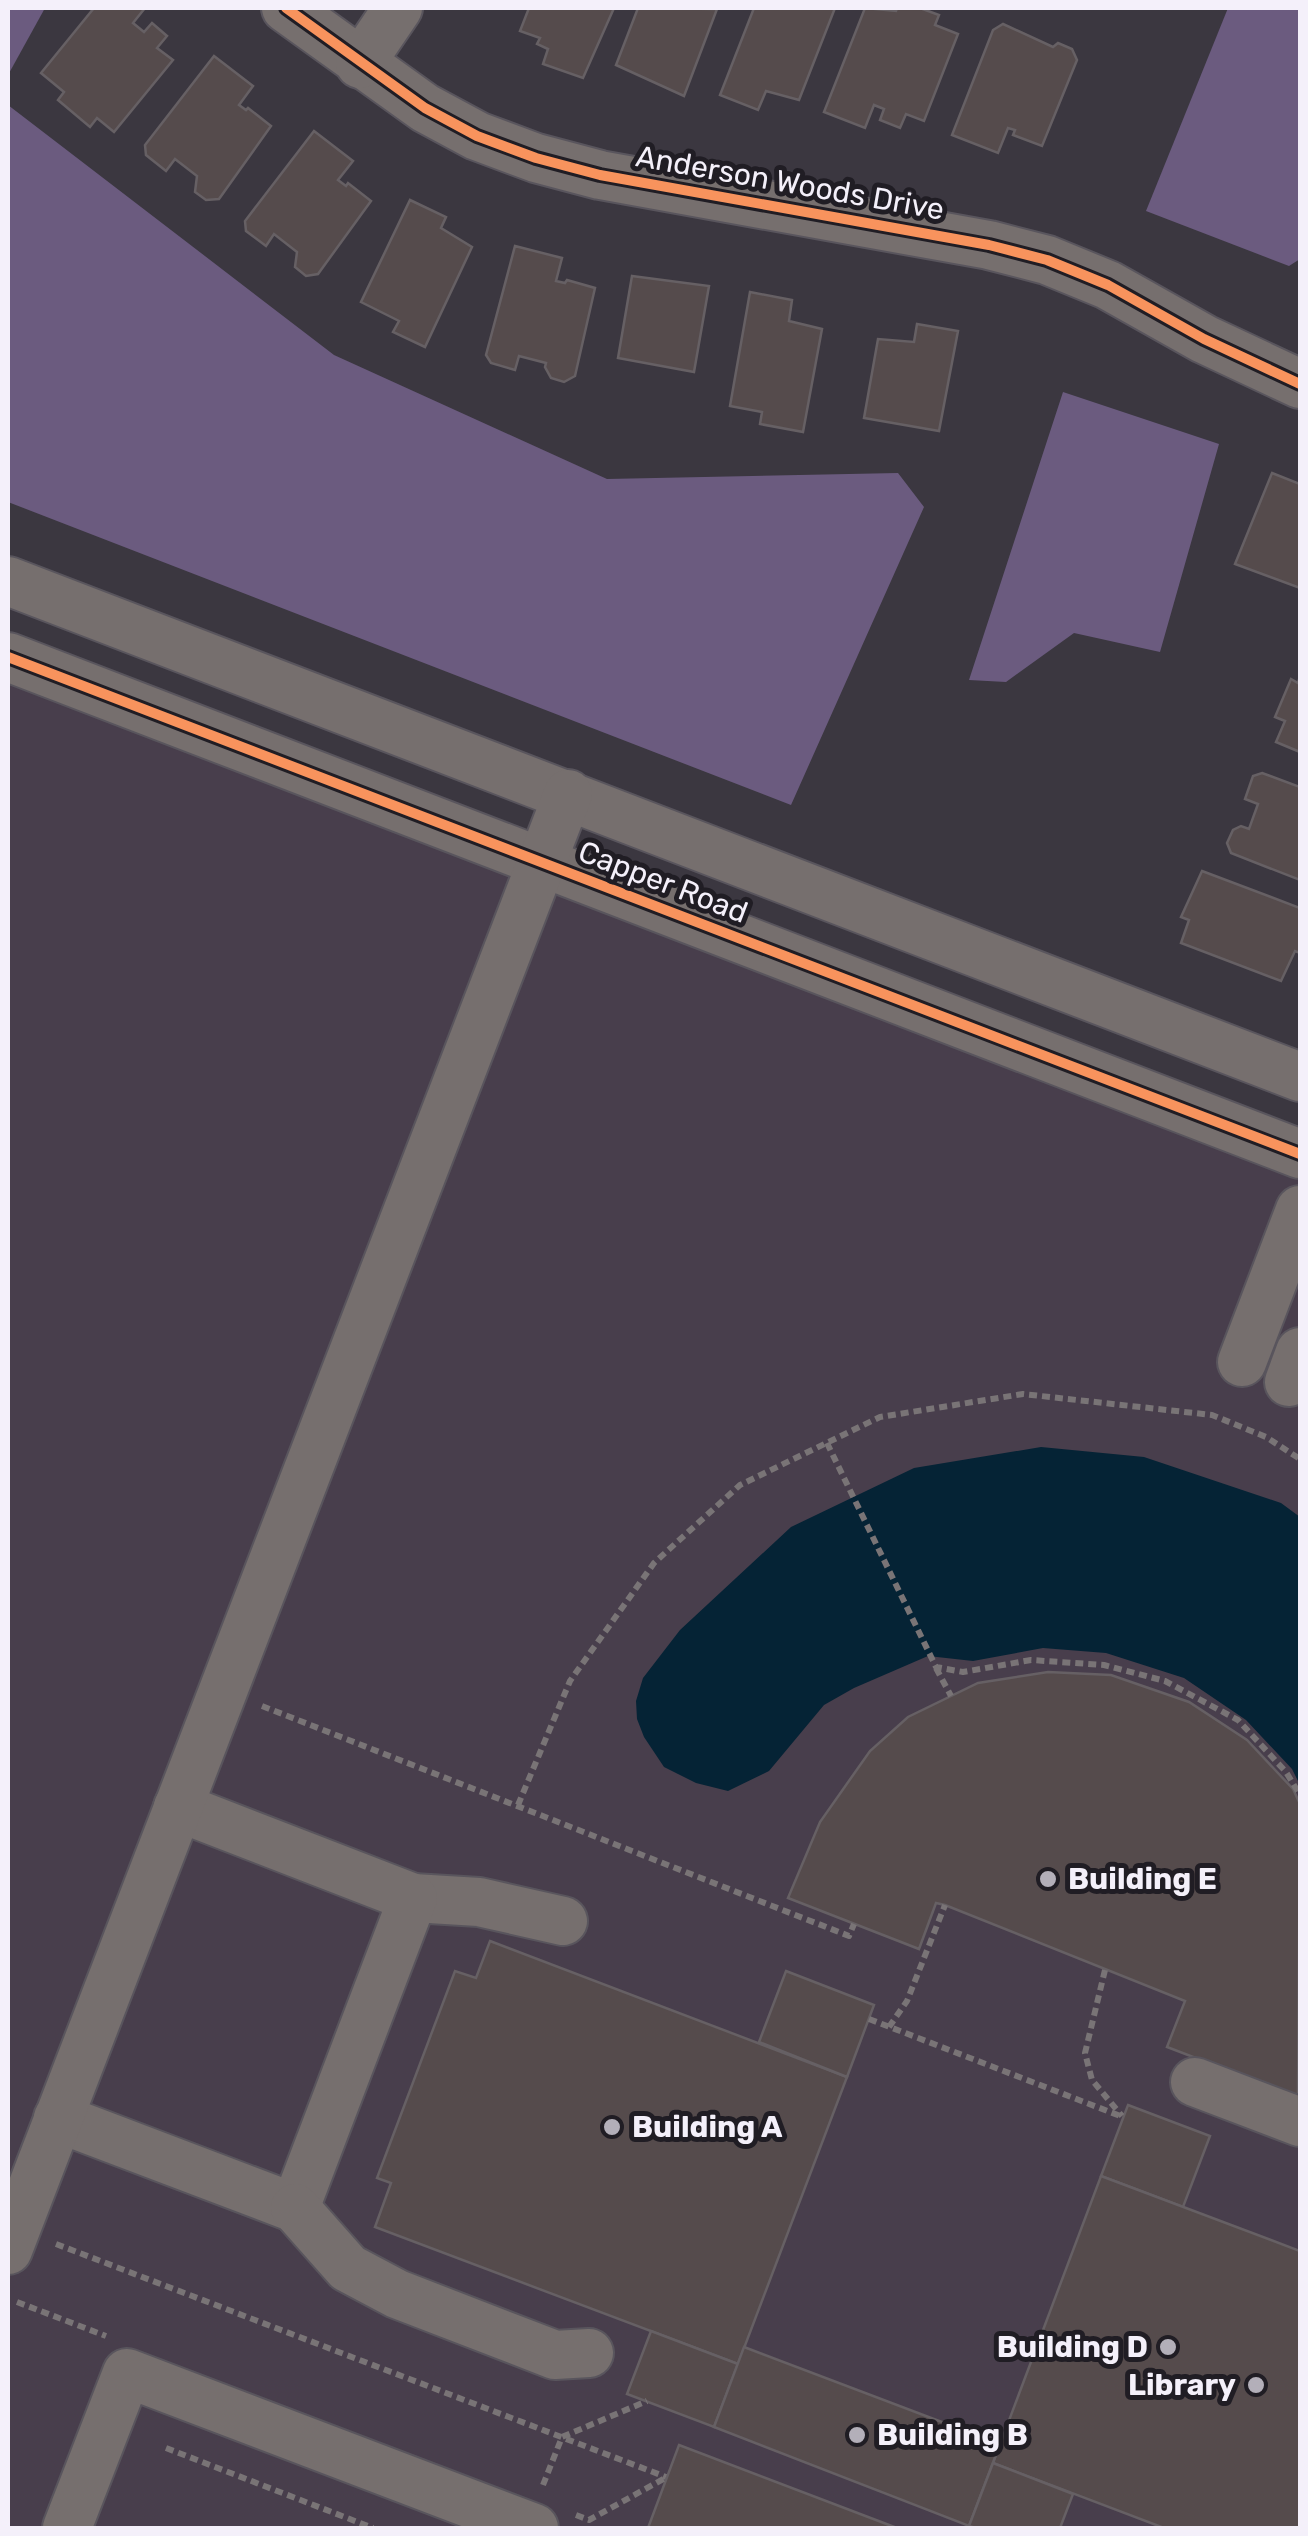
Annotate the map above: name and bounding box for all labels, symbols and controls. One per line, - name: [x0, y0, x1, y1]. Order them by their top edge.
- street label: Anderson Woods Drive: [633, 138, 947, 228]
- street label: Capper Road: [573, 833, 753, 931]
- place label: Building E: [1068, 1861, 1217, 1897]
- marker: Building E: [1037, 1868, 1059, 1890]
- place label: Building A: [632, 2109, 783, 2145]
- marker: Building A: [601, 2116, 623, 2138]
- place label: Building D: [997, 2329, 1148, 2365]
- marker: Building D: [1157, 2336, 1179, 2358]
- place label: Library: [1128, 2367, 1236, 2403]
- marker: Library: [1245, 2374, 1267, 2396]
- place label: Building B: [877, 2417, 1028, 2453]
- marker: Building B: [846, 2424, 868, 2446]

